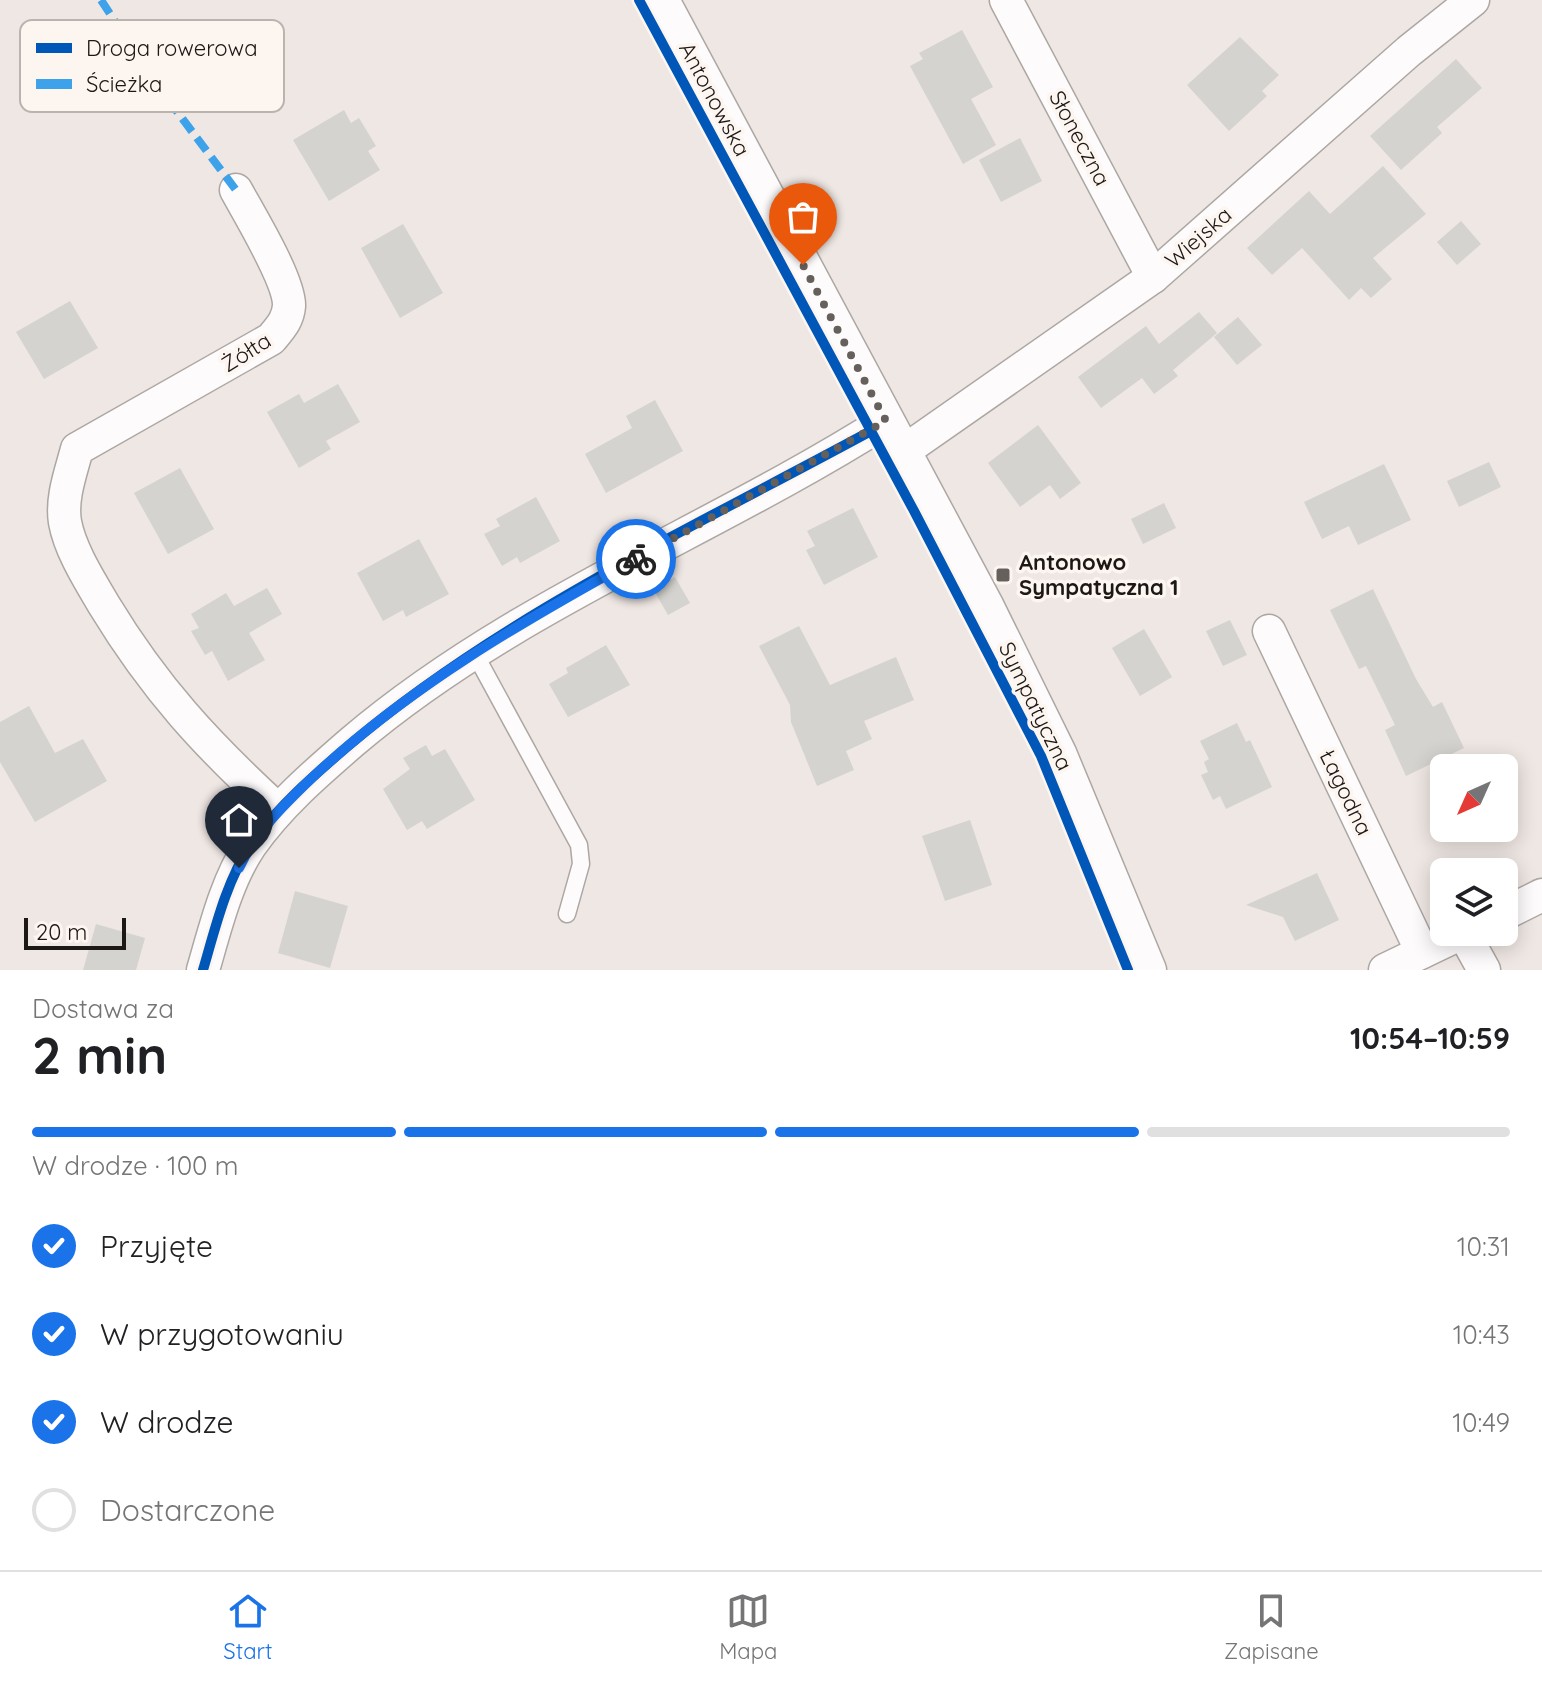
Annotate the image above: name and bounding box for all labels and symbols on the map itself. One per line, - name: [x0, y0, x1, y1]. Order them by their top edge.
- legend: [20, 20, 284, 112]
- text: Droga rowerowa: [86, 34, 258, 62]
- street label: Antonowska: [673, 37, 757, 161]
- text: Ścieżka: [86, 70, 162, 98]
- street label: Słoneczna: [1043, 86, 1117, 190]
- pin: [769, 183, 837, 265]
- street label: Wiejska: [1159, 200, 1237, 274]
- street label: Żółta: [216, 326, 276, 378]
- courier: [596, 519, 676, 599]
- place label: Antonowo Sympatyczna 1: [1019, 548, 1179, 601]
- marker: Antonowo Sympatyczna 1: [994, 566, 1012, 584]
- street label: Sympatyczna: [993, 637, 1079, 775]
- street label: Łagodna: [1313, 745, 1379, 839]
- north arrow: [1430, 754, 1518, 842]
- pin: [205, 786, 273, 868]
- scale bar: [24, 914, 126, 950]

